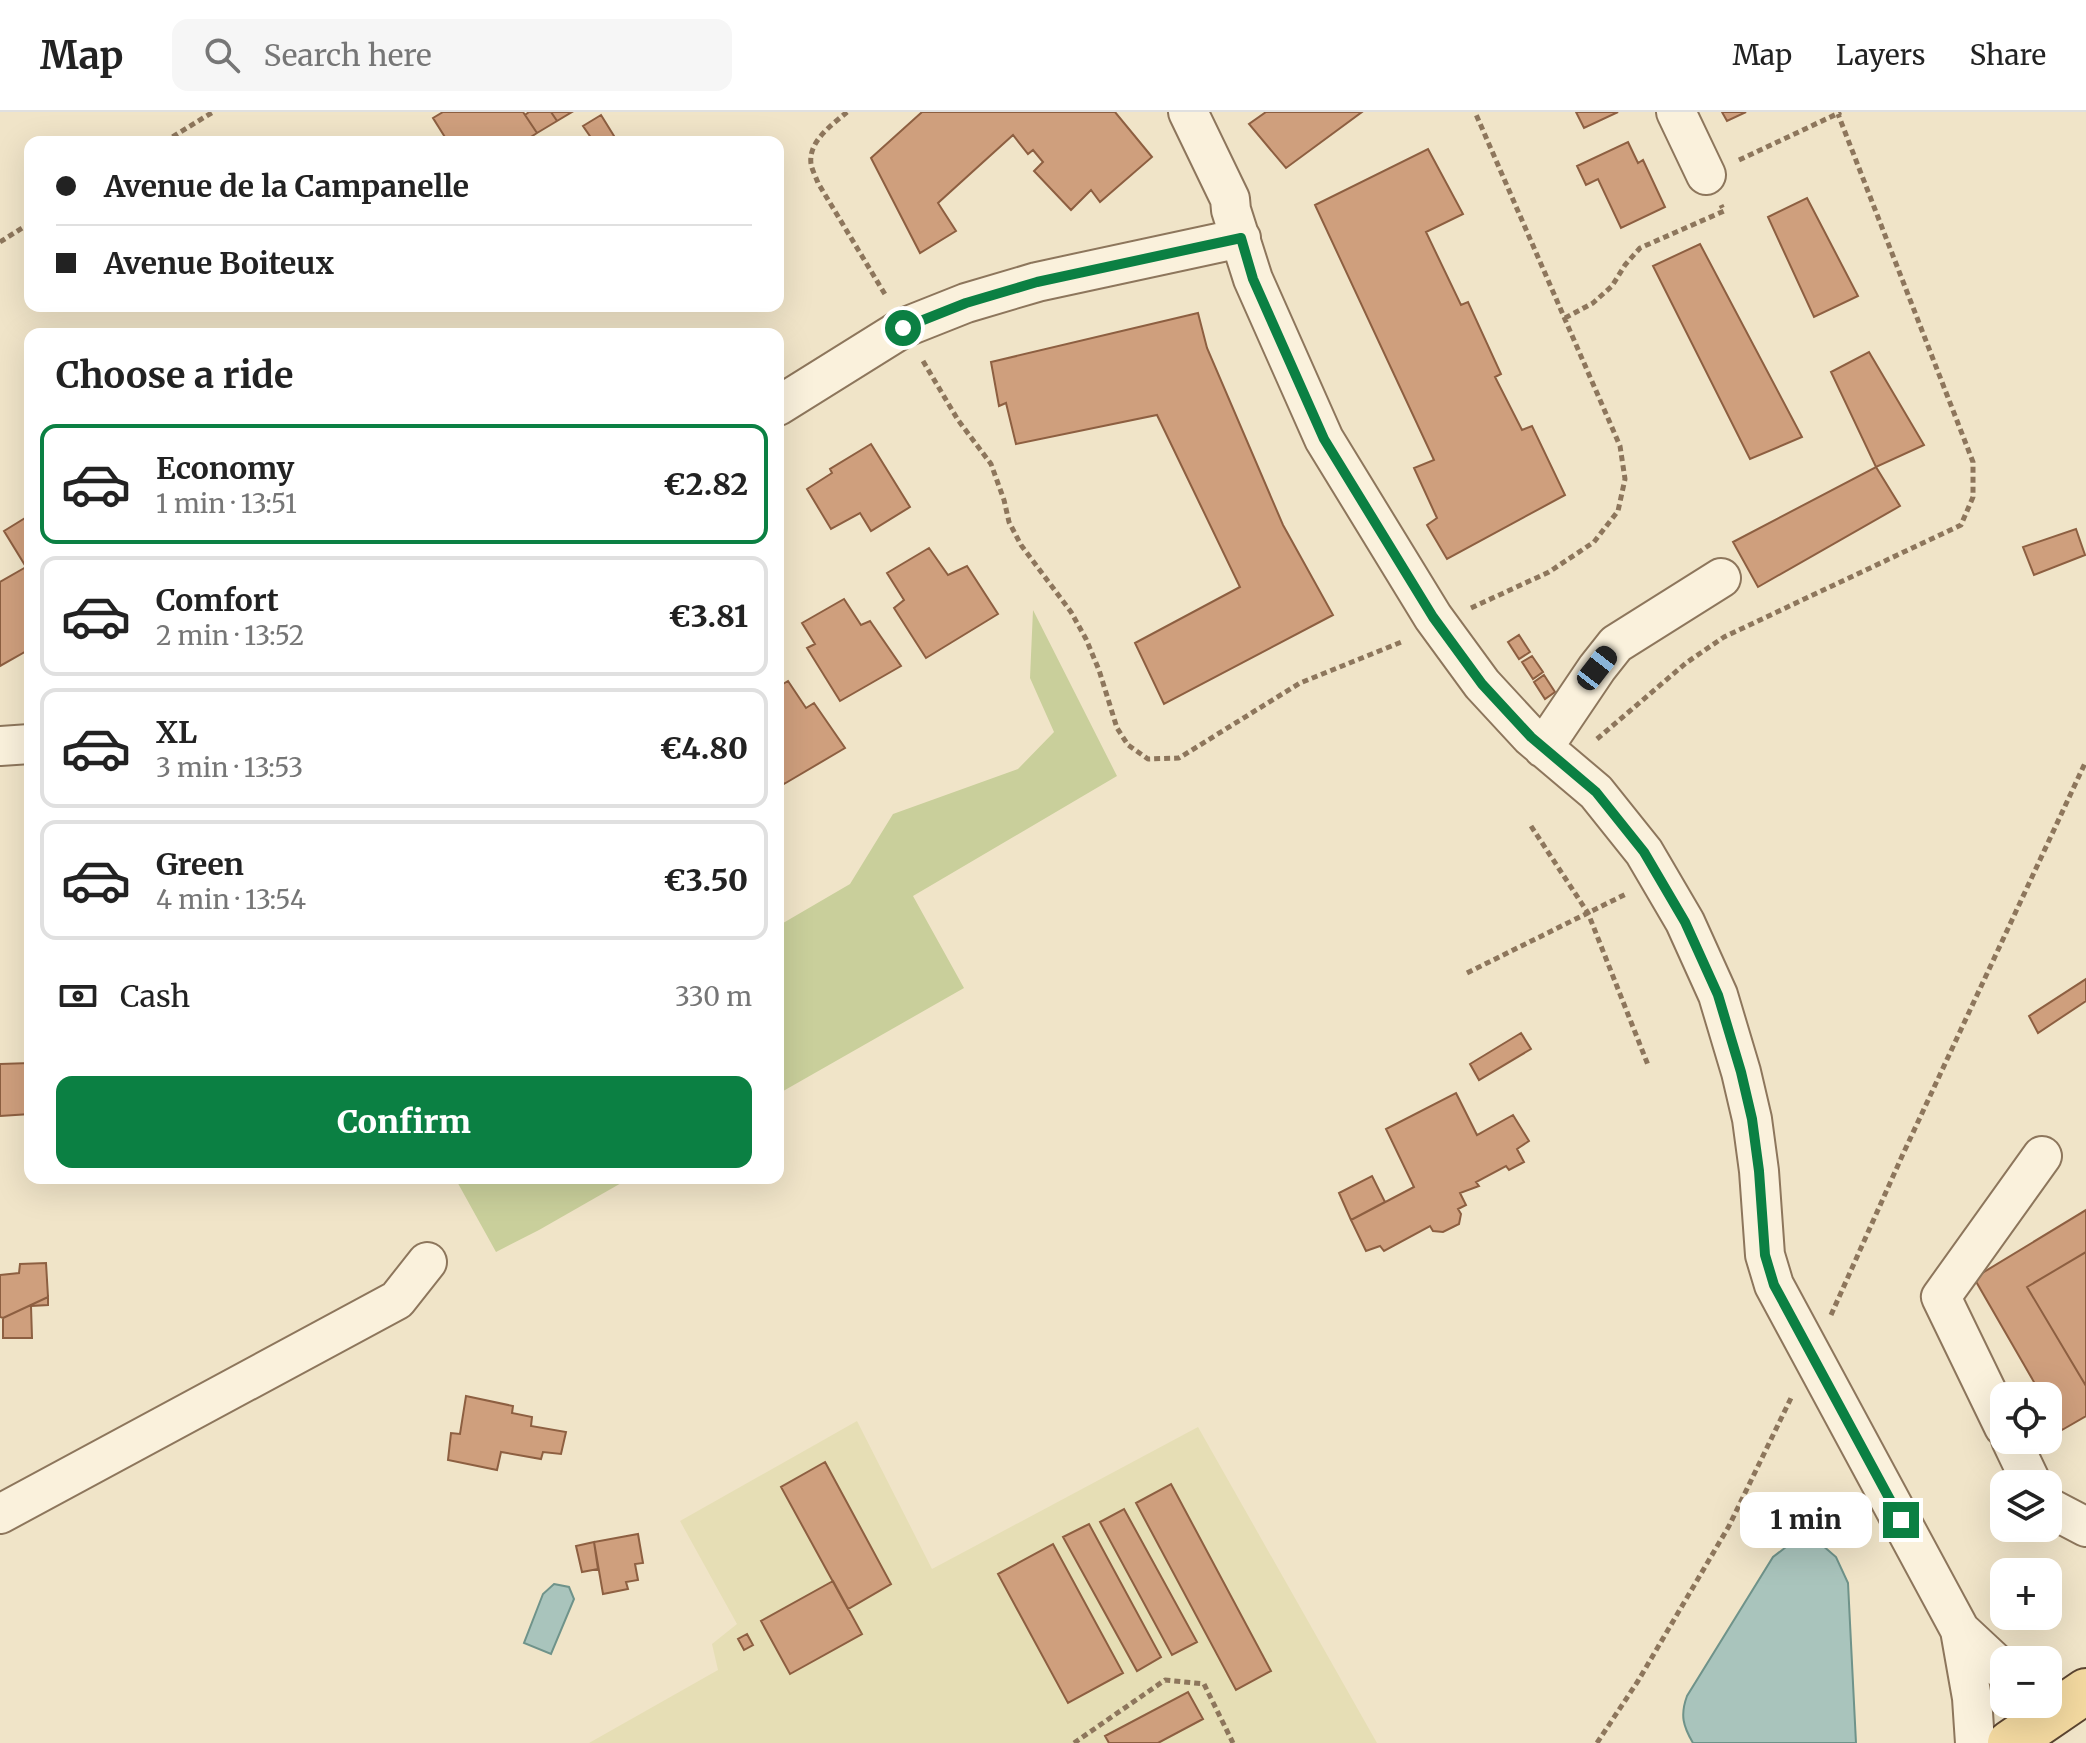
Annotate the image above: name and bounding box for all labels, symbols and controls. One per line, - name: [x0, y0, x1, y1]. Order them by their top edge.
- search box: [172, 19, 732, 91]
- text: Map: [40, 32, 124, 79]
- icon: search: [200, 33, 244, 77]
- text: Search here: [264, 36, 432, 74]
- text: Map: [1732, 37, 1792, 73]
- text: Layers: [1836, 37, 1925, 73]
- text: Share: [1969, 37, 2046, 73]
- text: Avenue de la Campanelle: [104, 167, 469, 205]
- text: Avenue Boiteux: [104, 244, 334, 282]
- route start: [885, 310, 921, 346]
- text: Choose a ride: [56, 353, 293, 398]
- icon: car: [60, 448, 132, 520]
- text: Economy: [156, 449, 294, 487]
- text: €2.82: [663, 465, 748, 503]
- text: 1 min · 13:51: [156, 487, 297, 520]
- icon: car: [60, 580, 132, 652]
- text: Comfort: [156, 581, 279, 619]
- text: €3.81: [668, 597, 748, 635]
- text: 2 min · 13:52: [156, 619, 304, 652]
- car: [1573, 642, 1621, 694]
- icon: car: [60, 712, 132, 784]
- text: XL: [156, 713, 197, 751]
- text: €4.80: [659, 729, 748, 767]
- text: 3 min · 13:53: [156, 751, 303, 784]
- icon: car: [60, 844, 132, 916]
- text: Green: [156, 845, 244, 883]
- text: €3.50: [663, 861, 748, 899]
- text: 4 min · 13:54: [156, 883, 306, 916]
- icon: cash: [56, 974, 100, 1018]
- text: Cash: [120, 977, 190, 1015]
- text: 330 m: [675, 980, 752, 1013]
- button: Confirm: [56, 1076, 752, 1168]
- map controls: [1990, 1382, 2062, 1718]
- button: locate: [1990, 1382, 2062, 1454]
- button: layers: [1990, 1470, 2062, 1542]
- callout: 1 min: [1741, 1492, 1873, 1548]
- route end: [1883, 1502, 1919, 1538]
- text: 1 min: [1770, 1503, 1842, 1536]
- button: +: [1990, 1558, 2062, 1630]
- button: −: [1990, 1646, 2062, 1718]

